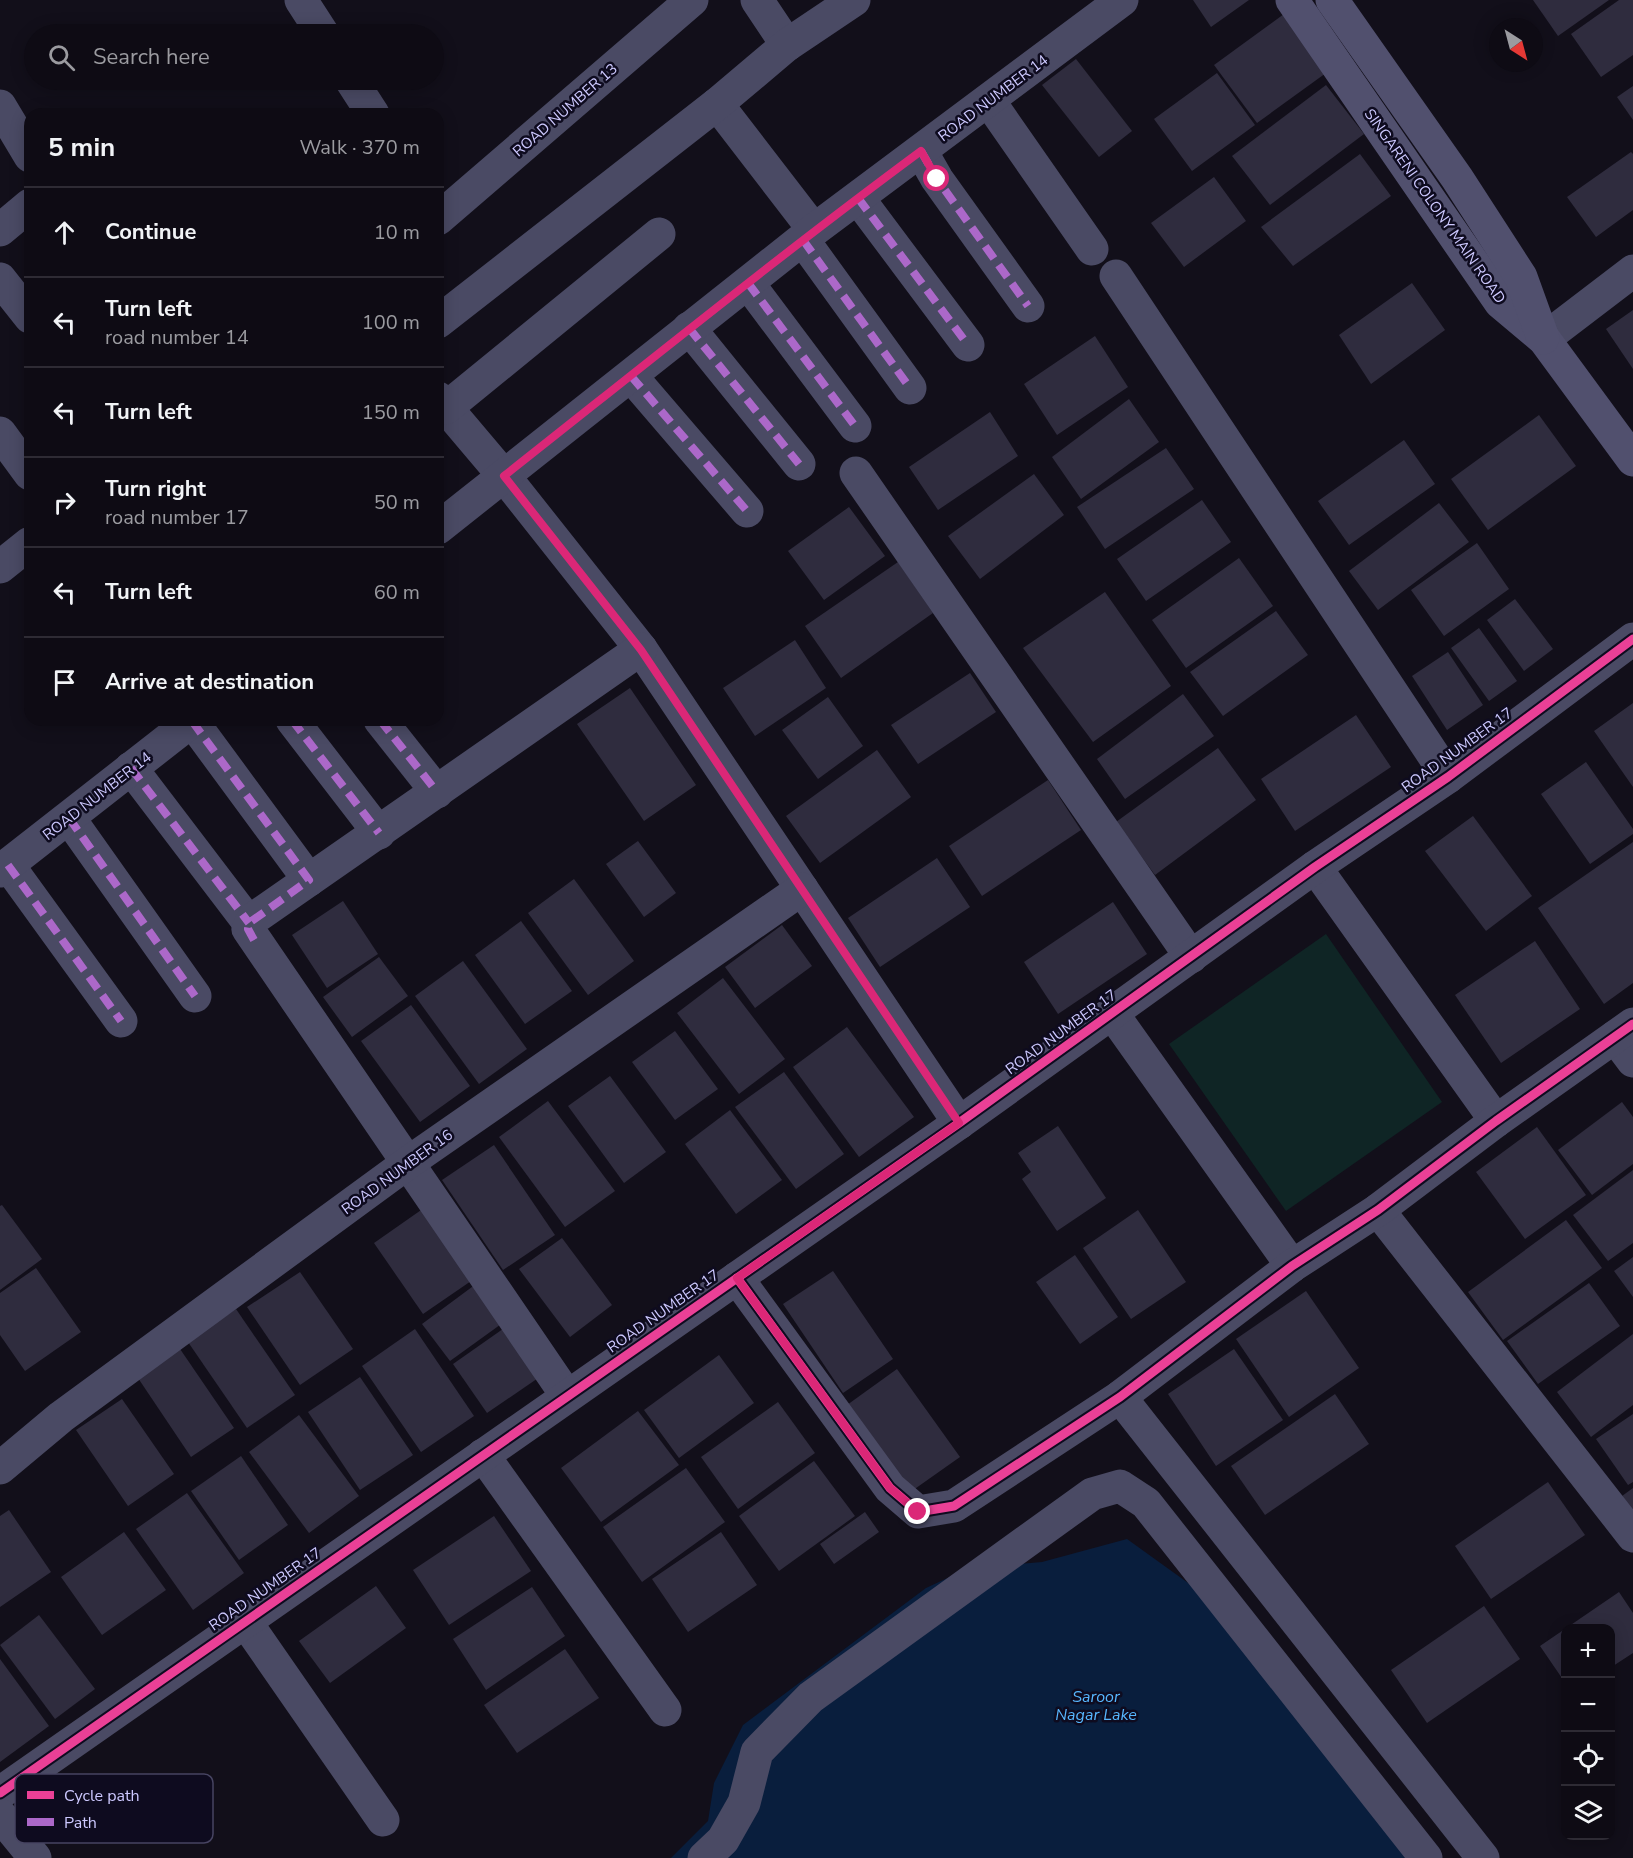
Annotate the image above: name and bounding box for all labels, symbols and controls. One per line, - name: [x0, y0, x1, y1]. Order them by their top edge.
- north arrow: [1489, 18, 1543, 72]
- search box: [24, 24, 444, 90]
- icon: search: [45, 41, 78, 74]
- text: Search here: [93, 42, 210, 72]
- street label: ROAD NUMBER 14: [934, 50, 1052, 146]
- street label: ROAD NUMBER 13: [508, 59, 622, 161]
- street label: SINGARENI COLONY MAIN ROAD: [1360, 105, 1510, 307]
- text: 5 min: [48, 130, 115, 165]
- text: Walk · 370 m: [300, 134, 420, 161]
- route start: [923, 165, 949, 191]
- icon: ahead: [48, 216, 81, 249]
- text: Continue: [105, 217, 196, 247]
- text: 10 m: [374, 219, 420, 246]
- text: Turn left: [105, 294, 192, 324]
- icon: left: [48, 306, 81, 339]
- text: 100 m: [362, 309, 420, 336]
- text: road number 14: [105, 324, 249, 351]
- icon: left: [48, 396, 81, 429]
- text: Turn left: [105, 397, 192, 427]
- text: 150 m: [362, 399, 420, 426]
- text: Turn right: [105, 474, 206, 504]
- icon: right: [48, 486, 81, 519]
- text: 50 m: [374, 489, 420, 516]
- text: road number 17: [105, 504, 249, 531]
- icon: left: [48, 576, 81, 609]
- text: Turn left: [105, 577, 192, 607]
- text: 60 m: [374, 579, 420, 606]
- icon: arrive: [48, 666, 81, 699]
- text: Arrive at destination: [105, 667, 314, 697]
- street label: ROAD NUMBER 17: [1397, 703, 1517, 797]
- street label: ROAD NUMBER 14: [39, 747, 155, 845]
- street label: ROAD NUMBER 17: [1001, 985, 1121, 1079]
- street label: ROAD NUMBER 16: [337, 1125, 457, 1219]
- street label: ROAD NUMBER 17: [603, 1265, 723, 1357]
- route end: [904, 1498, 930, 1524]
- street label: ROAD NUMBER 17: [205, 1543, 325, 1635]
- map controls: [1561, 1624, 1615, 1840]
- button: +: [1561, 1624, 1615, 1678]
- button: −: [1561, 1678, 1615, 1732]
- water label: Saroor Nagar Lake: [1055, 1686, 1137, 1726]
- button: locate: [1561, 1732, 1615, 1786]
- legend: [15, 1774, 213, 1843]
- text: Cycle path: [64, 1785, 140, 1807]
- button: layers: [1561, 1786, 1615, 1840]
- text: Path: [64, 1812, 97, 1834]

